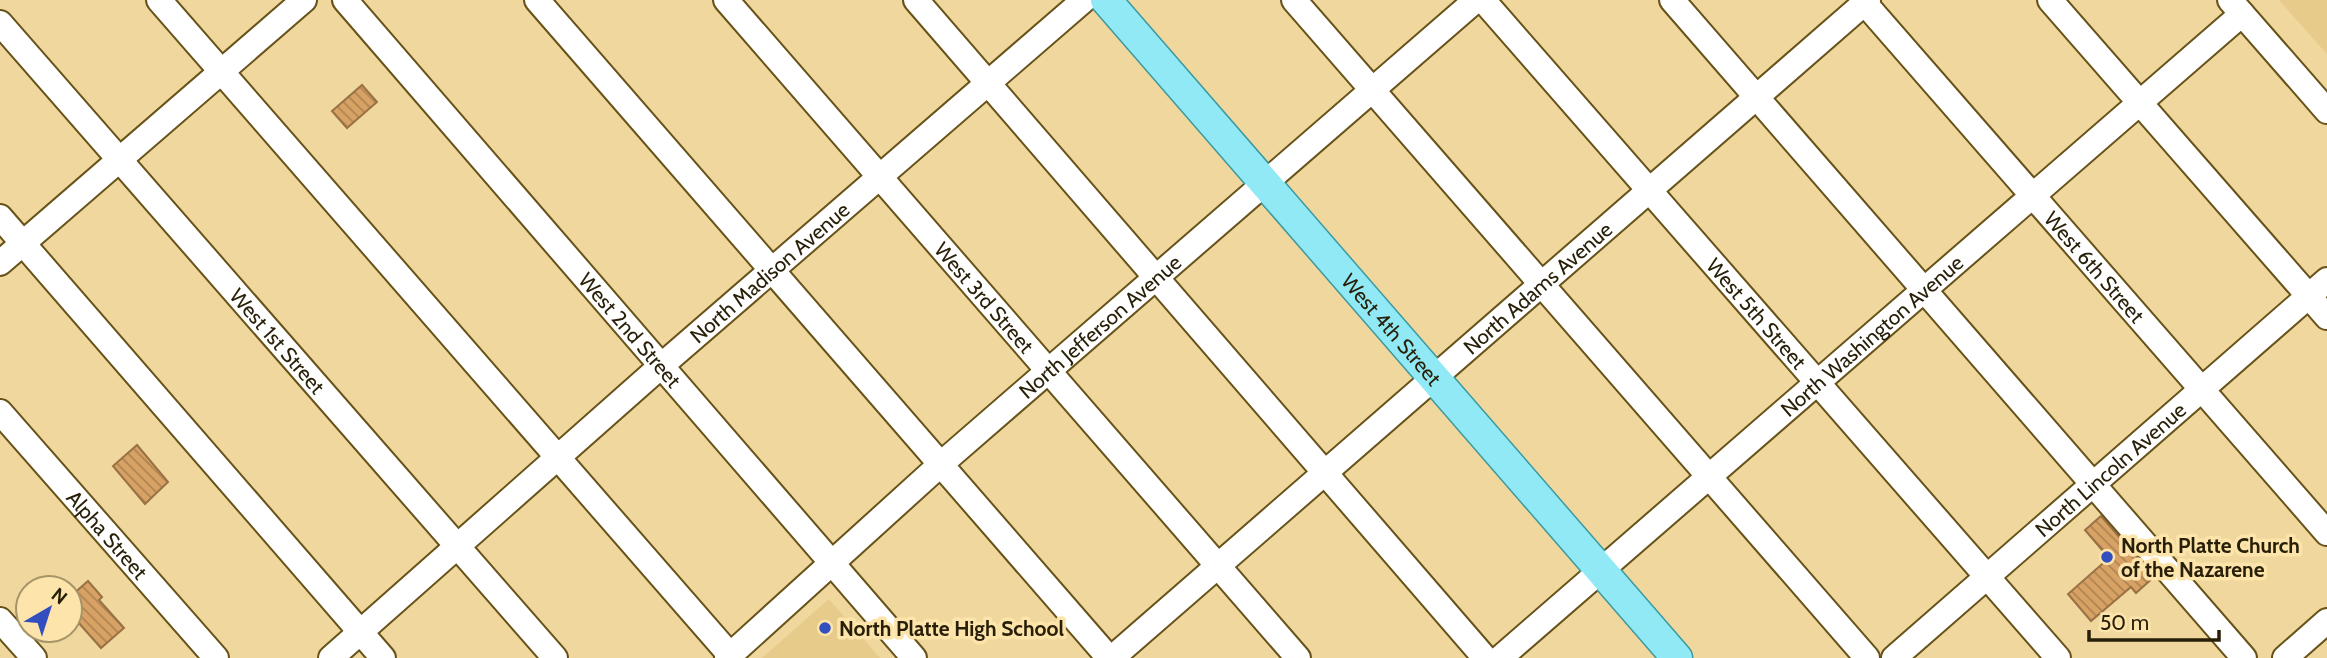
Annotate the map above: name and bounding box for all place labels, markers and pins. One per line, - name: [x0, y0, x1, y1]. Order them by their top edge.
- place label: North Platte Church of the Nazarene: [2121, 533, 2300, 582]
- marker: North Platte Church of the Nazarene: [2099, 549, 2115, 565]
- place label: North Platte High School: [839, 616, 1064, 641]
- marker: North Platte High School: [817, 620, 833, 636]

